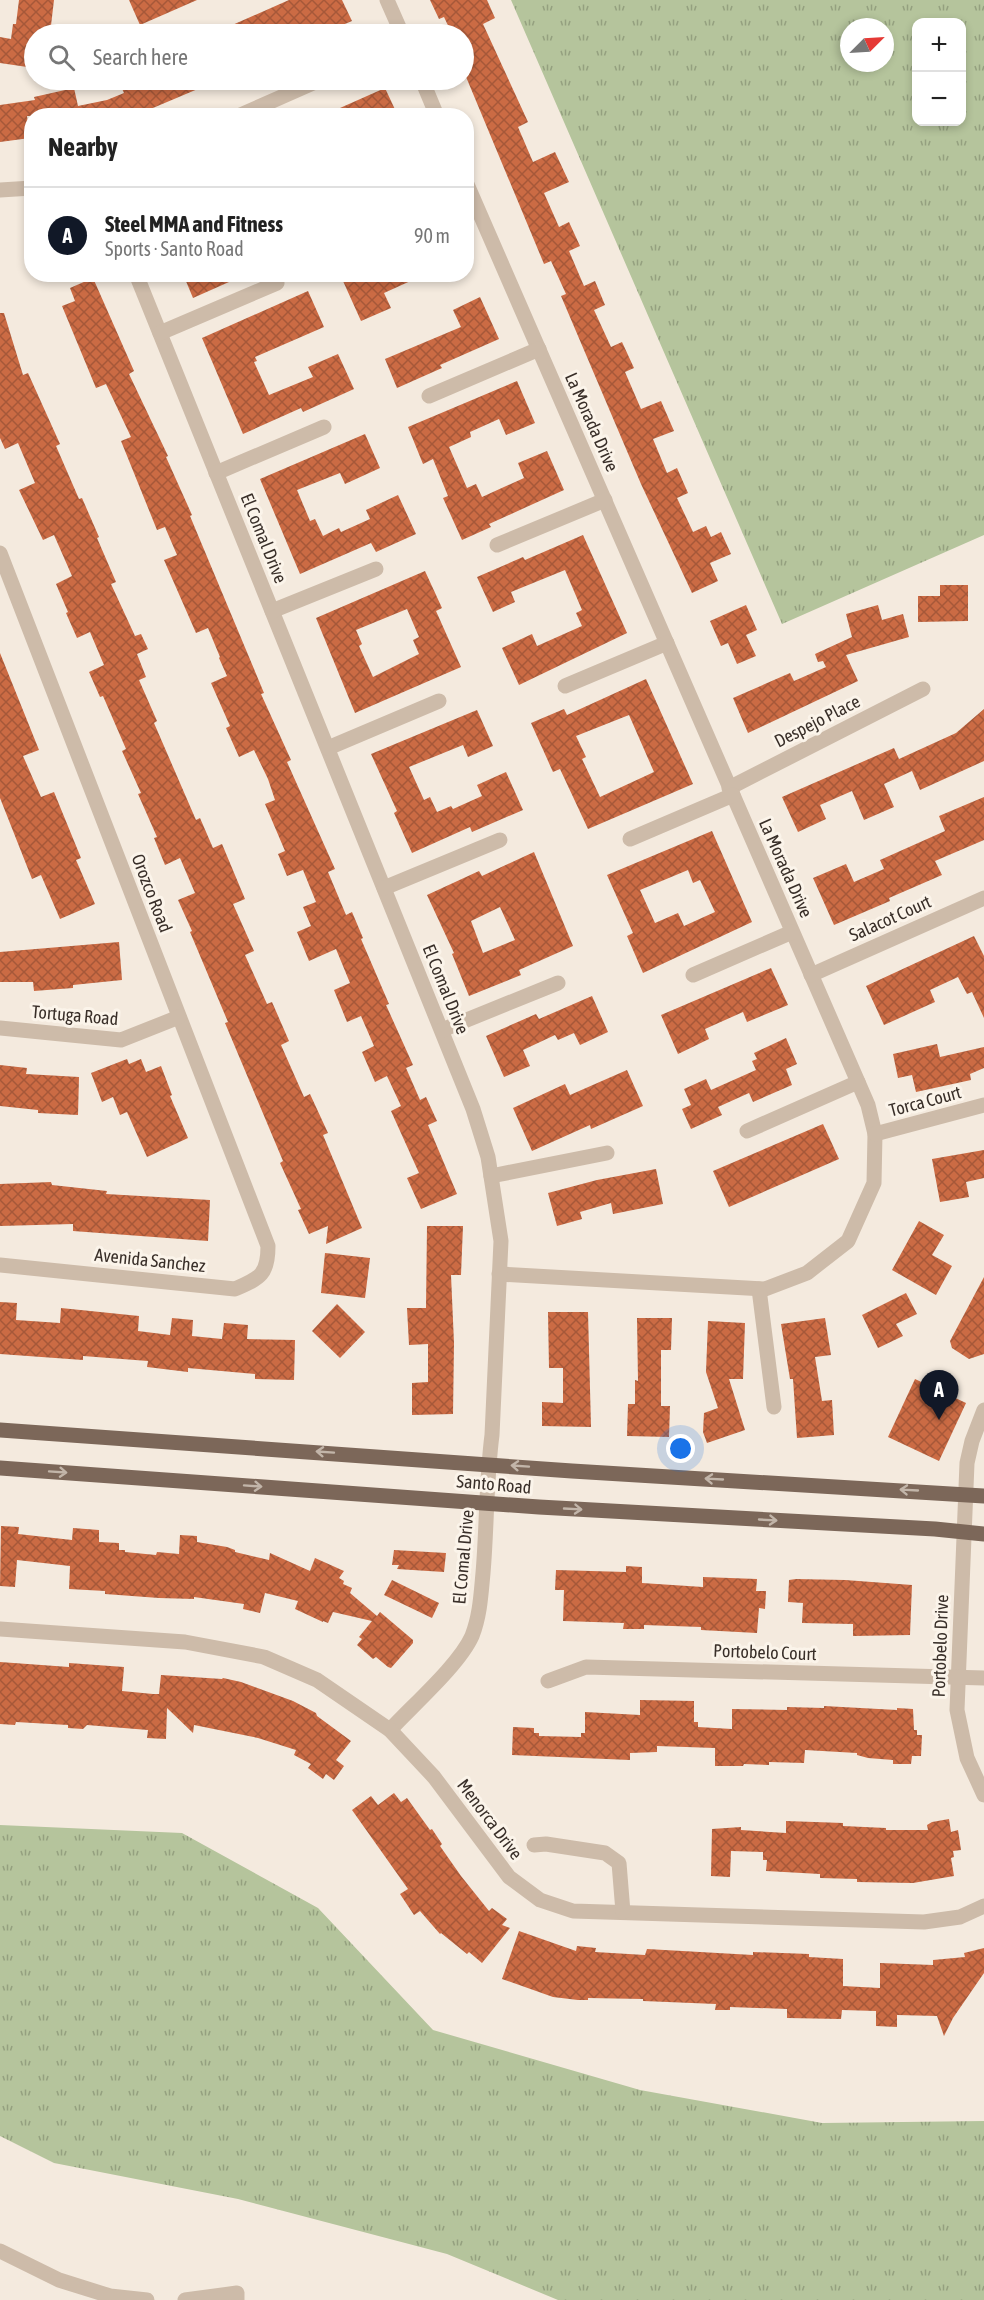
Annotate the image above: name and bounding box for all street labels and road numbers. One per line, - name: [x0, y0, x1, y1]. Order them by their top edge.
- street label: La Morada Drive: [561, 369, 623, 475]
- street label: El Comal Drive: [236, 490, 292, 586]
- street label: Despejo Place: [771, 690, 863, 752]
- street label: La Morada Drive: [755, 815, 817, 921]
- street label: Orozco Road: [127, 851, 177, 935]
- street label: Salacot Court: [846, 891, 934, 945]
- street label: El Comal Drive: [418, 941, 474, 1037]
- street label: Tortuga Road: [31, 1001, 119, 1029]
- street label: Torca Court: [887, 1081, 963, 1121]
- street label: Avenida Sanchez: [94, 1244, 207, 1276]
- street label: Santo Road: [456, 1470, 532, 1498]
- street label: El Comal Drive: [448, 1509, 478, 1605]
- street label: Portobelo Drive: [928, 1594, 952, 1698]
- street label: Portobelo Court: [713, 1640, 817, 1664]
- street label: Menorca Drive: [453, 1775, 527, 1863]

